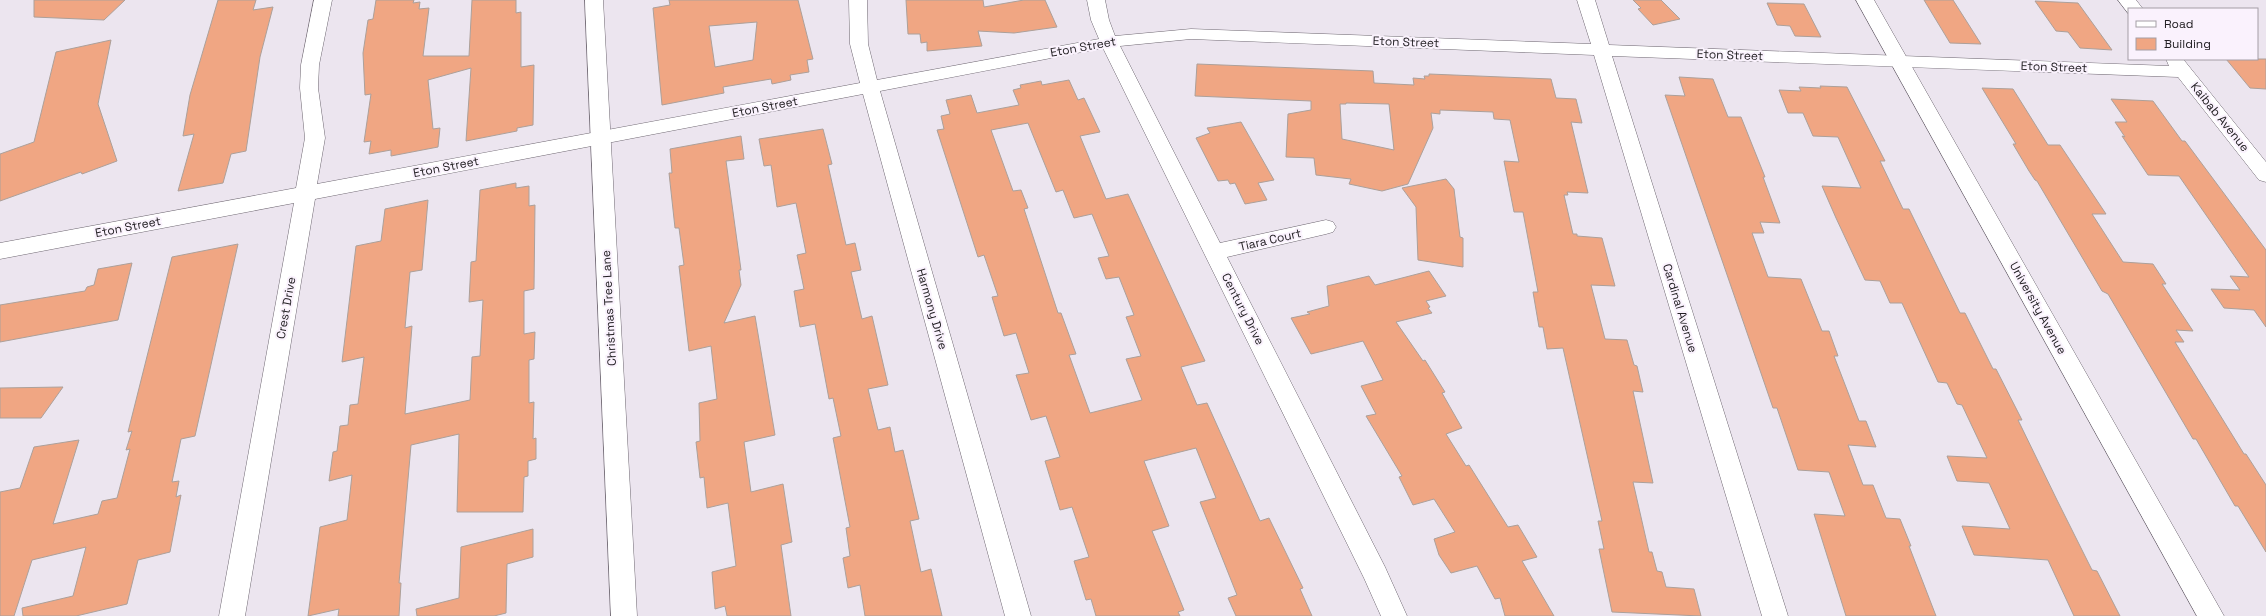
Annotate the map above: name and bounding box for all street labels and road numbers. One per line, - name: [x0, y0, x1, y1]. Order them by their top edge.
- street label: Eton Street: [1049, 33, 1117, 61]
- street label: Eton Street: [1372, 33, 1440, 51]
- street label: Eton Street: [1696, 46, 1764, 64]
- street label: Eton Street: [2020, 58, 2088, 76]
- street label: Kaibab Avenue: [2187, 79, 2253, 155]
- street label: Eton Street: [731, 93, 799, 121]
- street label: Eton Street: [412, 153, 480, 181]
- street label: Eton Street: [94, 213, 162, 241]
- street label: Tiara Court: [1237, 225, 1303, 255]
- street label: Christmas Tree Lane: [598, 250, 620, 366]
- street label: University Avenue: [2006, 259, 2070, 357]
- street label: Cardinal Avenue: [1659, 262, 1701, 354]
- street label: Harmony Drive: [913, 267, 951, 351]
- street label: Century Drive: [1218, 270, 1268, 348]
- street label: Crest Drive: [273, 276, 299, 340]

